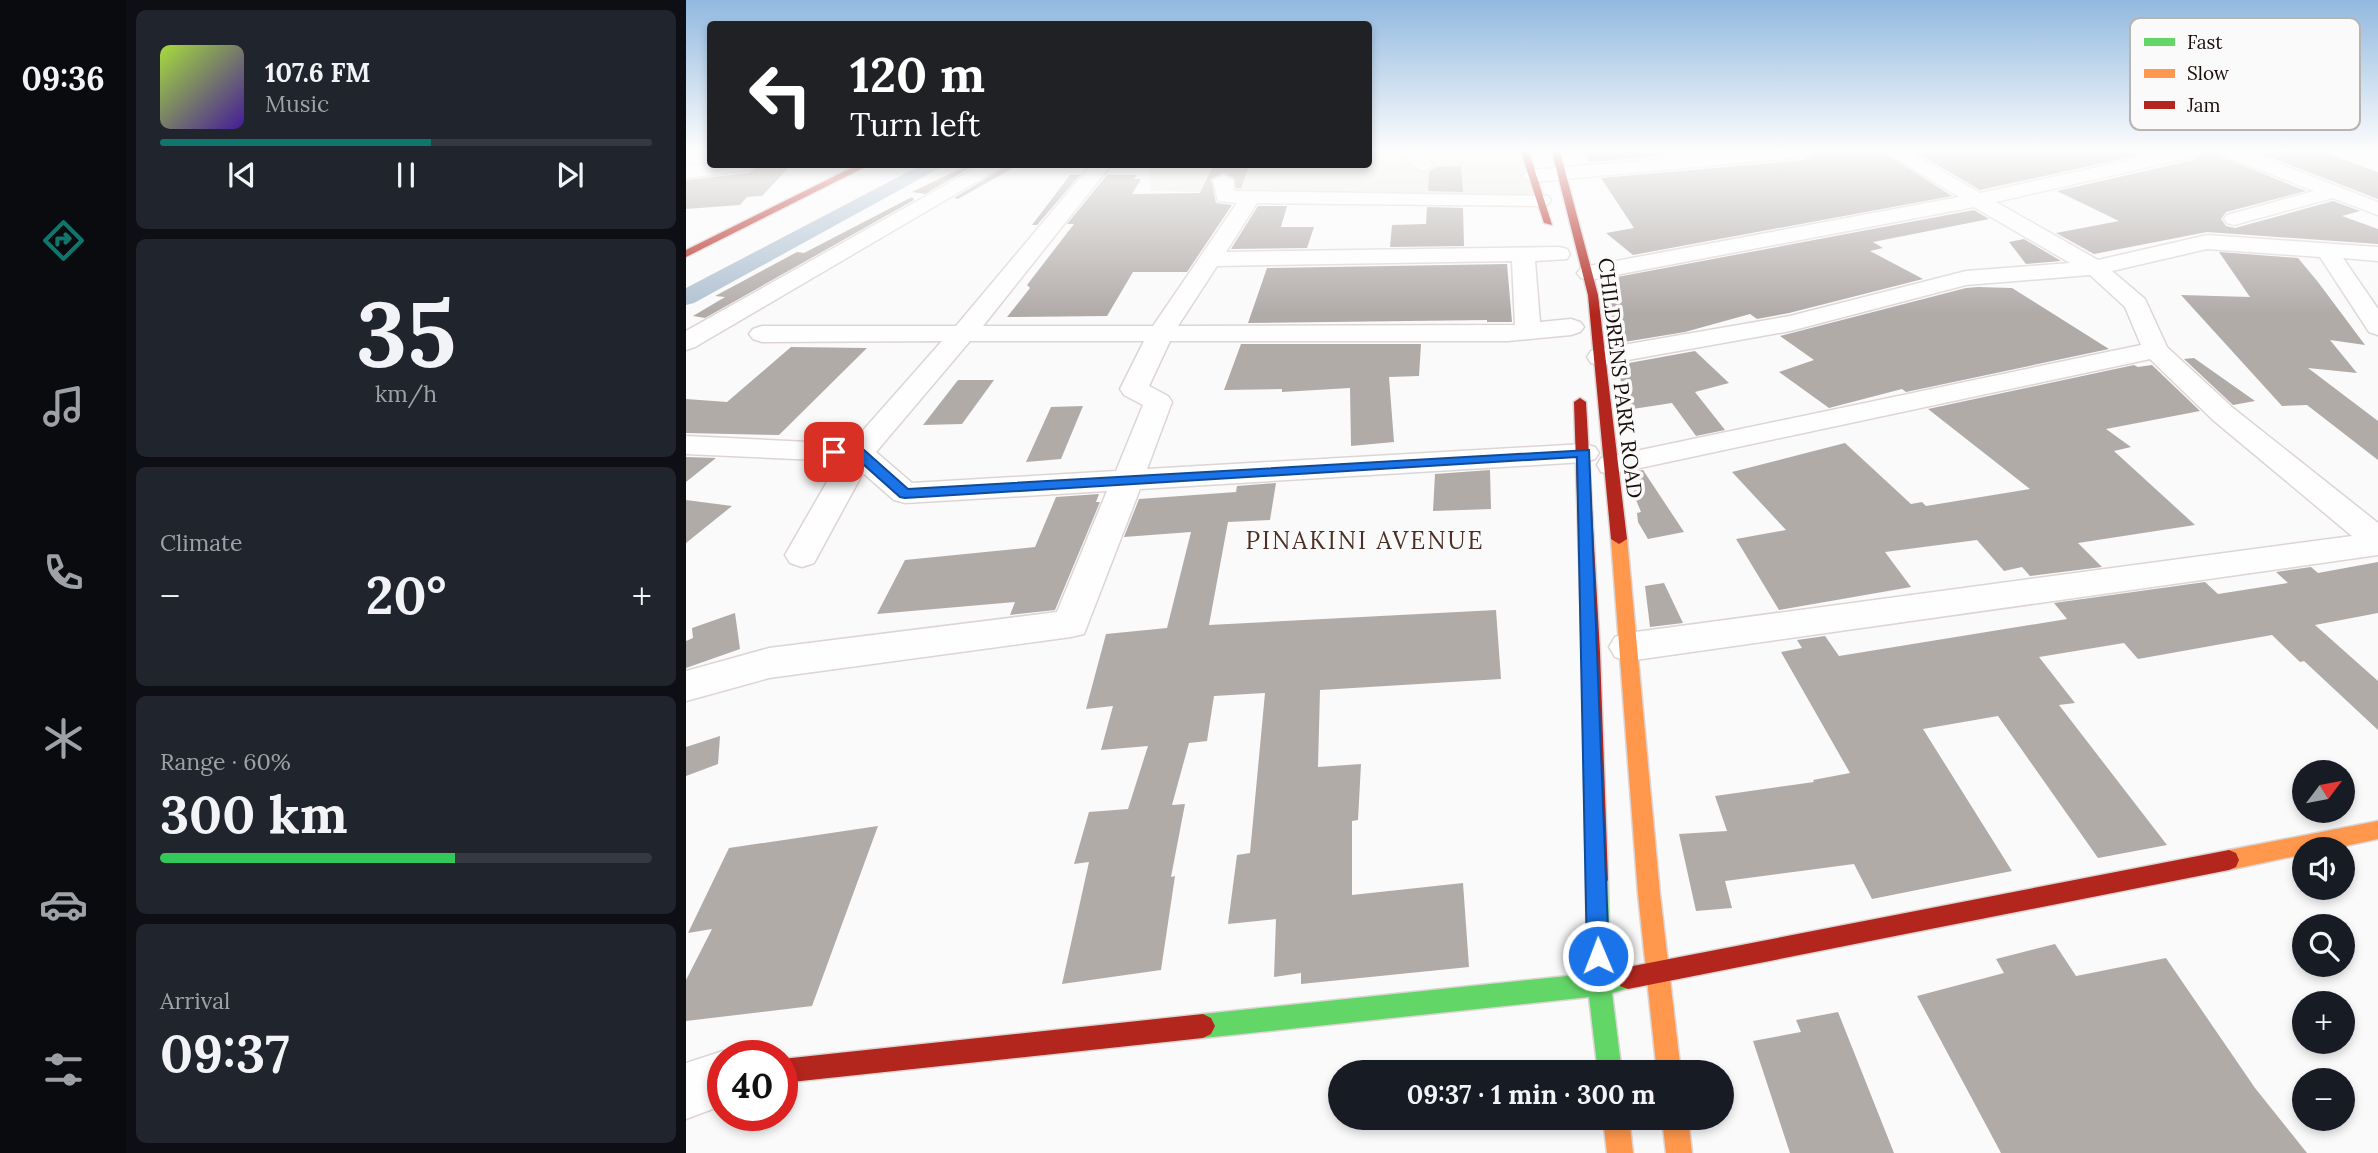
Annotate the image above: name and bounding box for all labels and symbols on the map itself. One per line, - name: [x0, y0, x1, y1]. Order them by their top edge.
- legend: [2130, 18, 2360, 130]
- text: Fast: [2187, 30, 2223, 54]
- text: Slow: [2187, 61, 2230, 85]
- text: Jam: [2186, 93, 2221, 117]
- street label: CHILDRENS PARK ROAD: [1592, 256, 1649, 500]
- pin: [804, 422, 864, 482]
- district label: PINAKINI AVENUE: [1246, 525, 1484, 556]
- north arrow: [2292, 760, 2356, 822]
- position arrow: [1561, 919, 1635, 993]
- speed limit sign: 40: [707, 1040, 798, 1131]

